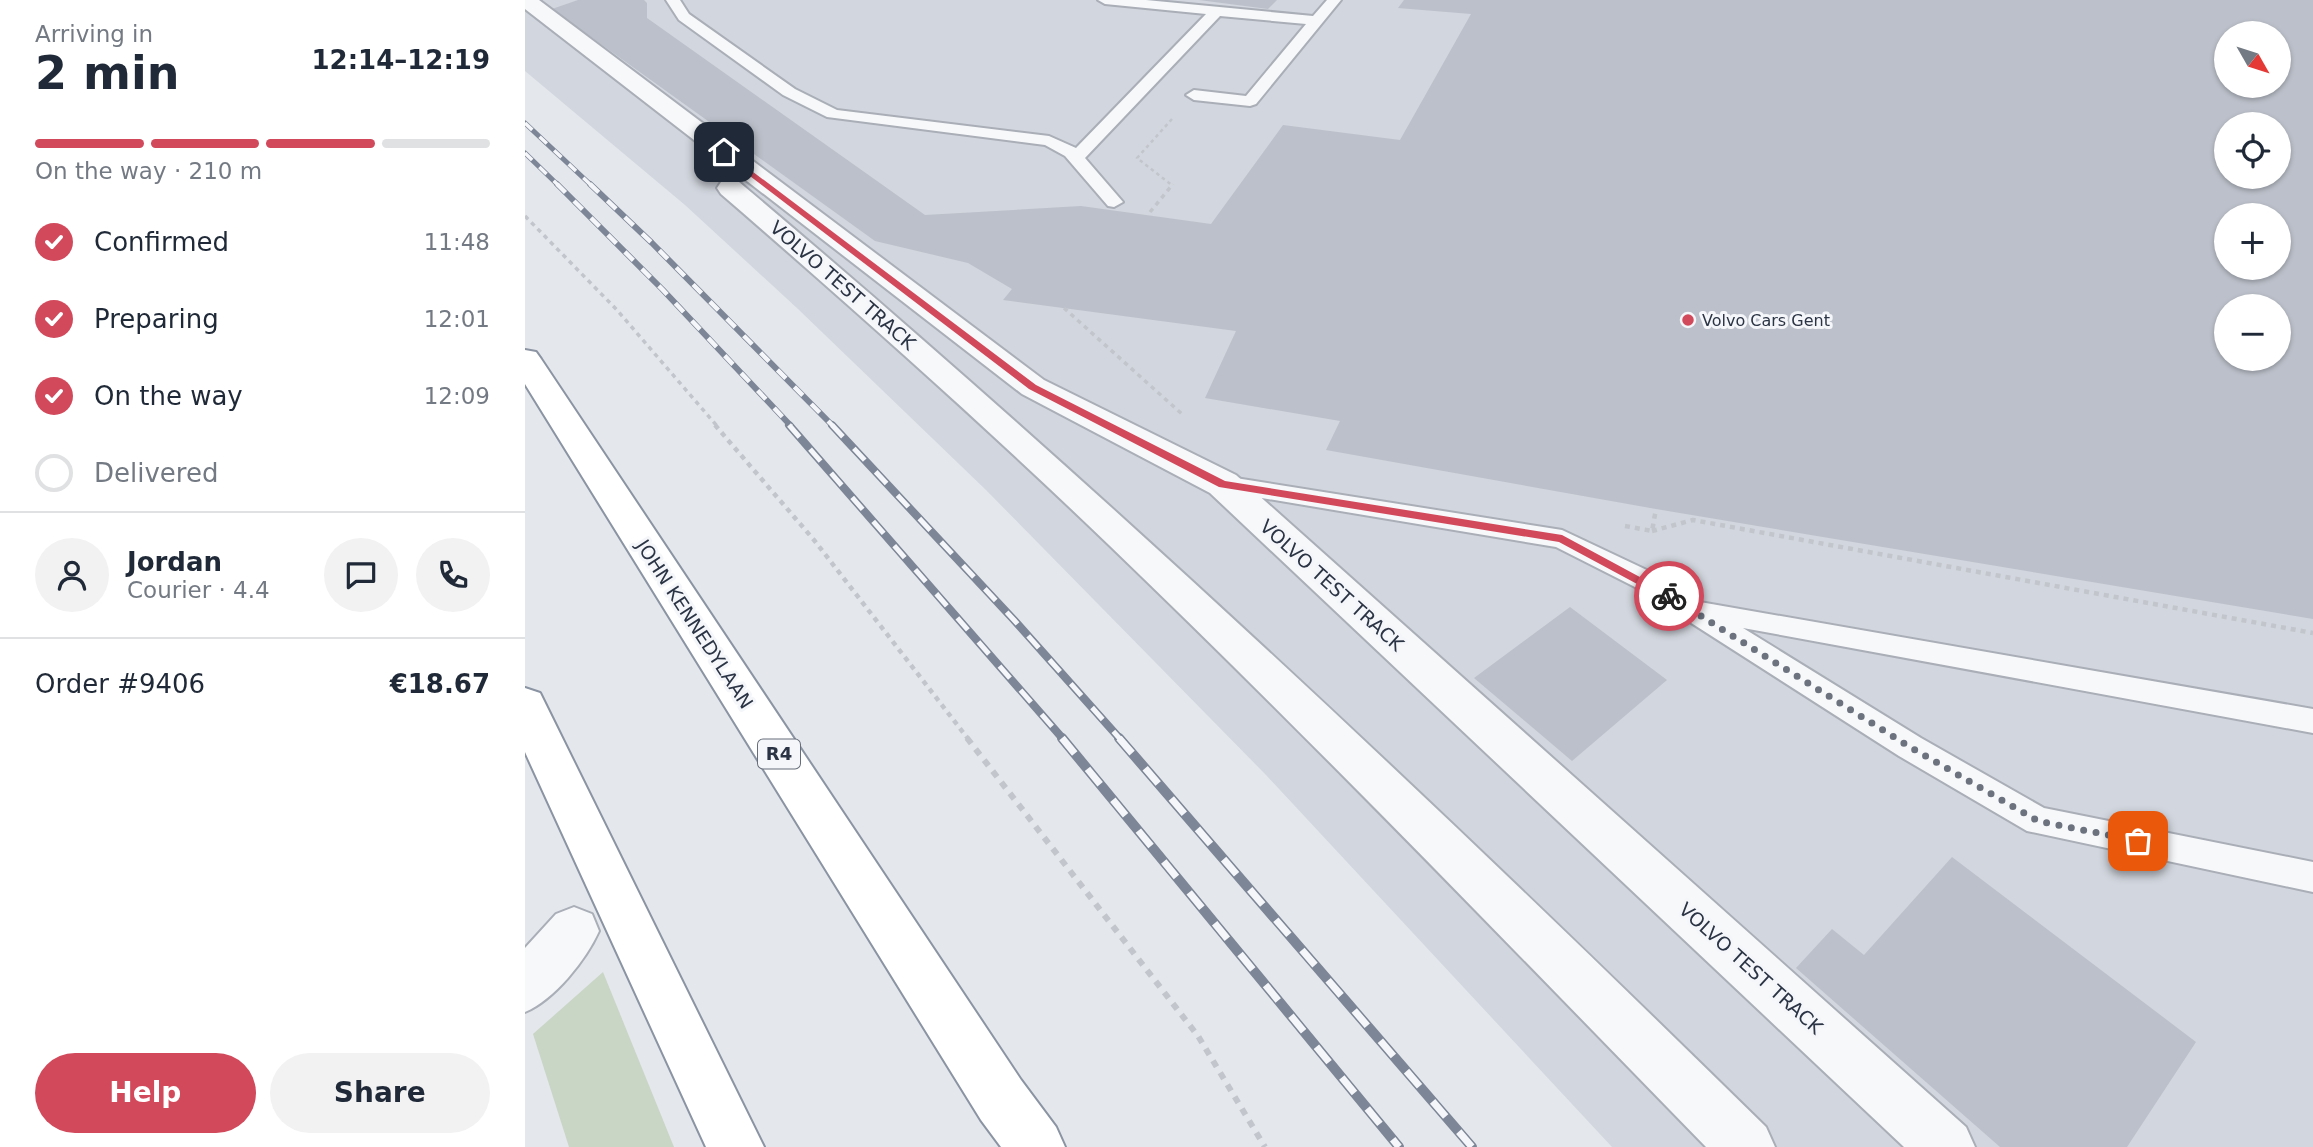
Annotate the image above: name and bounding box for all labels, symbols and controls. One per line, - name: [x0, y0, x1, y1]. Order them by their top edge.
- text: Arriving in: [35, 21, 153, 47]
- north arrow: [2214, 21, 2291, 98]
- map controls: [2214, 21, 2291, 371]
- text: 12:14–12:19: [311, 45, 490, 75]
- text: 2 min: [35, 46, 179, 100]
- button: locate: [2214, 112, 2291, 189]
- pin: [694, 122, 754, 182]
- icon: home: [705, 133, 743, 171]
- text: On the way · 210 m: [35, 158, 262, 184]
- button: +: [2214, 203, 2291, 280]
- street label: VOLVO TEST TRACK: [766, 216, 921, 355]
- icon: check: [35, 223, 73, 261]
- text: Confirmed: [94, 227, 229, 257]
- text: 11:48: [424, 229, 490, 255]
- button: −: [2214, 294, 2291, 371]
- icon: check: [35, 300, 73, 338]
- text: Preparing: [94, 304, 219, 334]
- text: 12:01: [424, 306, 490, 332]
- place label: Volvo Cars Gent: [1702, 311, 1830, 330]
- marker: Volvo Cars Gent: [1680, 312, 1696, 328]
- icon: check: [35, 377, 73, 415]
- text: On the way: [94, 381, 243, 411]
- text: 12:09: [424, 383, 490, 409]
- text: Delivered: [94, 458, 218, 488]
- street label: VOLVO TEST TRACK: [1256, 515, 1409, 656]
- street label: JOHN KENNEDYLAAN: [632, 535, 758, 713]
- button: person: [35, 538, 109, 612]
- button: chat: [324, 538, 398, 612]
- button: phone: [416, 538, 490, 612]
- text: Jordan: [127, 547, 222, 577]
- courier: [1634, 561, 1704, 631]
- text: Courier · 4.4: [127, 577, 270, 603]
- icon: bike: [1650, 577, 1688, 615]
- text: Order #9406: [35, 669, 205, 699]
- text: €18.67: [390, 669, 490, 699]
- road number: R4: [758, 740, 800, 768]
- pin: [2108, 811, 2168, 871]
- icon: bag: [2119, 822, 2157, 860]
- street label: VOLVO TEST TRACK: [1675, 898, 1828, 1039]
- button: Help: [35, 1053, 256, 1133]
- button: Share: [270, 1053, 490, 1133]

